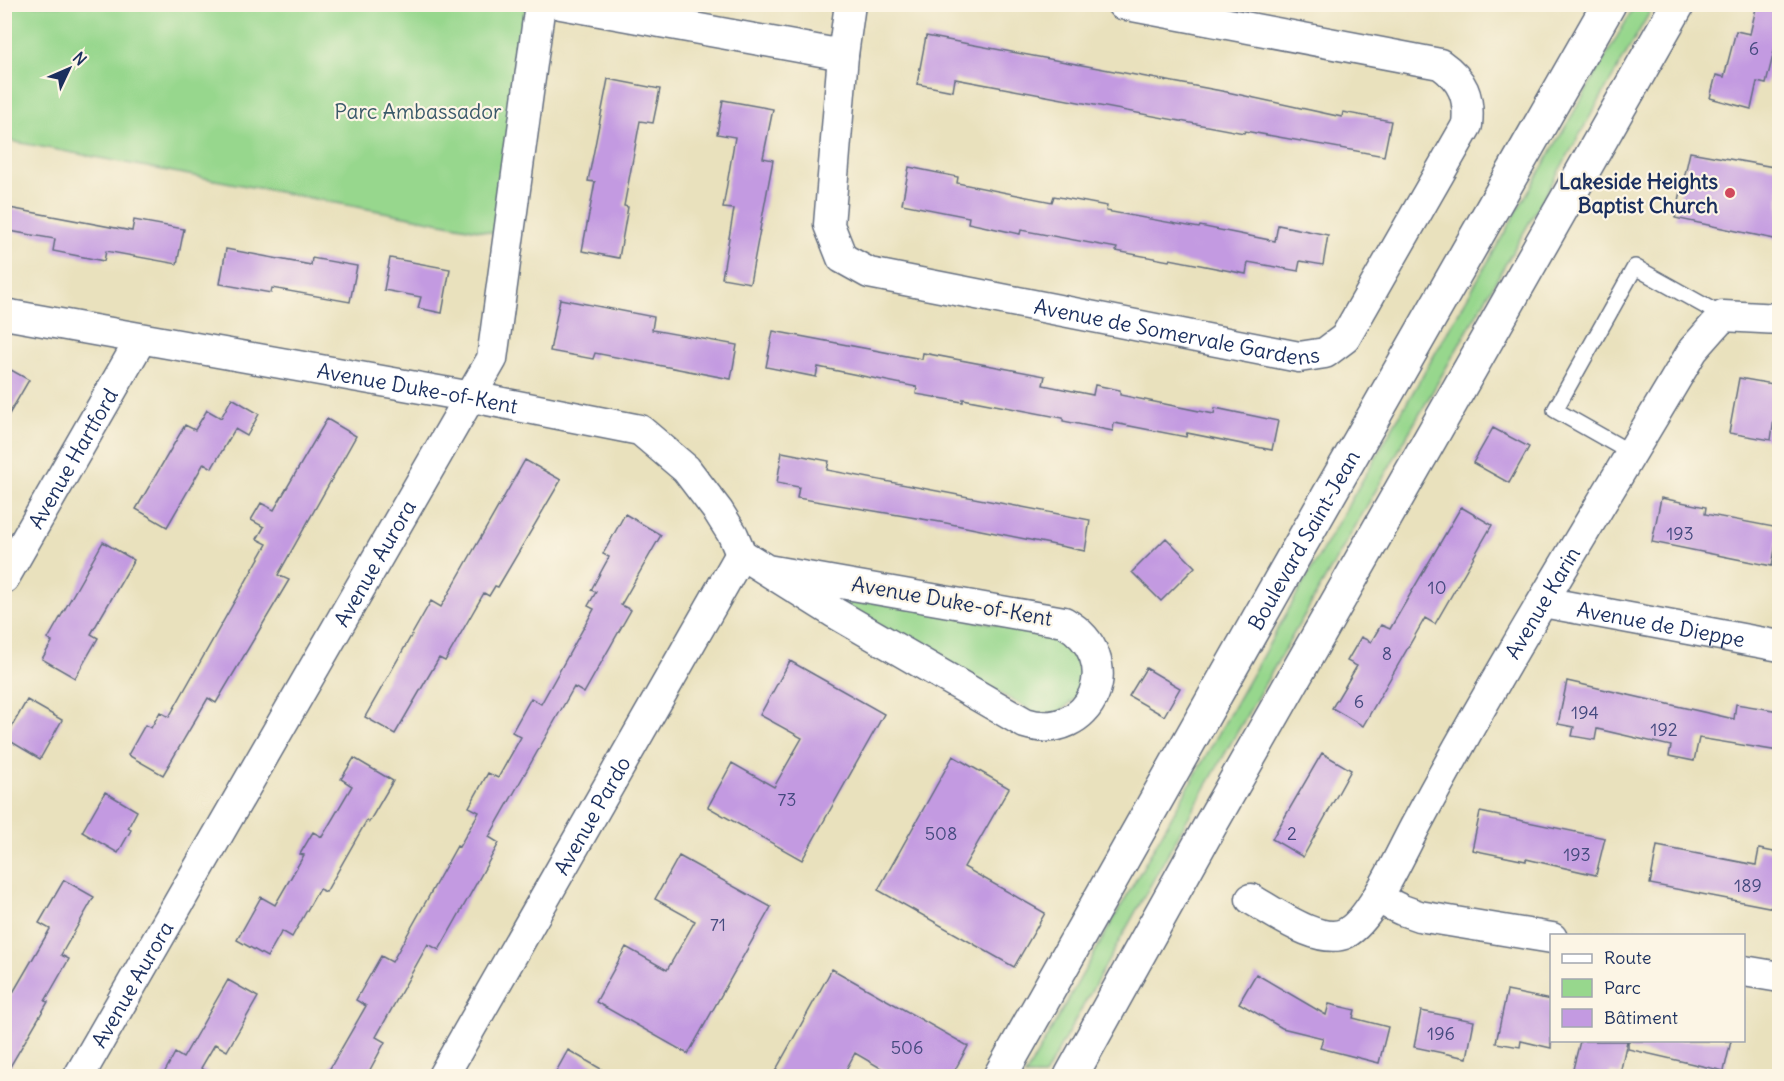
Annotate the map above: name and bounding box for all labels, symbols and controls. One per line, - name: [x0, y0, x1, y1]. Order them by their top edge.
- house number: 6: [1749, 37, 1759, 60]
- north arrow: [39, 39, 99, 99]
- text: N: [69, 48, 91, 70]
- park label: Parc Ambassador: [334, 98, 502, 125]
- place label: Lakeside Heights Baptist Church: [1559, 168, 1718, 219]
- marker: Lakeside Heights Baptist Church: [1723, 186, 1737, 200]
- street label: Avenue de Somervale Gardens: [1032, 292, 1321, 371]
- street label: Avenue Duke-of-Kent: [315, 356, 520, 419]
- street label: Avenue Hartford: [22, 383, 123, 533]
- street label: Boulevard Saint-Jean: [1242, 445, 1365, 635]
- street label: Avenue Aurora: [327, 495, 422, 631]
- house number: 193: [1666, 522, 1694, 545]
- street label: Avenue Karin: [1498, 542, 1586, 664]
- street label: Avenue Duke-of-Kent: [850, 570, 1054, 632]
- house number: 10: [1428, 576, 1447, 599]
- street label: Avenue de Dieppe: [1575, 595, 1747, 653]
- house number: 8: [1382, 642, 1392, 665]
- house number: 6: [1354, 690, 1364, 713]
- house number: 194: [1571, 701, 1599, 724]
- house number: 192: [1650, 718, 1678, 741]
- street label: Avenue Pardo: [547, 751, 636, 880]
- house number: 73: [777, 788, 797, 811]
- house number: 508: [925, 822, 957, 845]
- house number: 2: [1287, 822, 1297, 845]
- house number: 193: [1563, 843, 1591, 866]
- house number: 189: [1734, 874, 1762, 897]
- house number: 71: [710, 913, 726, 936]
- street label: Avenue Aurora: [85, 916, 179, 1052]
- legend: [1550, 934, 1745, 1042]
- text: Route: [1604, 946, 1652, 969]
- text: Parc: [1604, 976, 1641, 999]
- text: Bâtiment: [1604, 1006, 1678, 1029]
- house number: 196: [1427, 1022, 1455, 1045]
- house number: 506: [891, 1036, 923, 1059]

